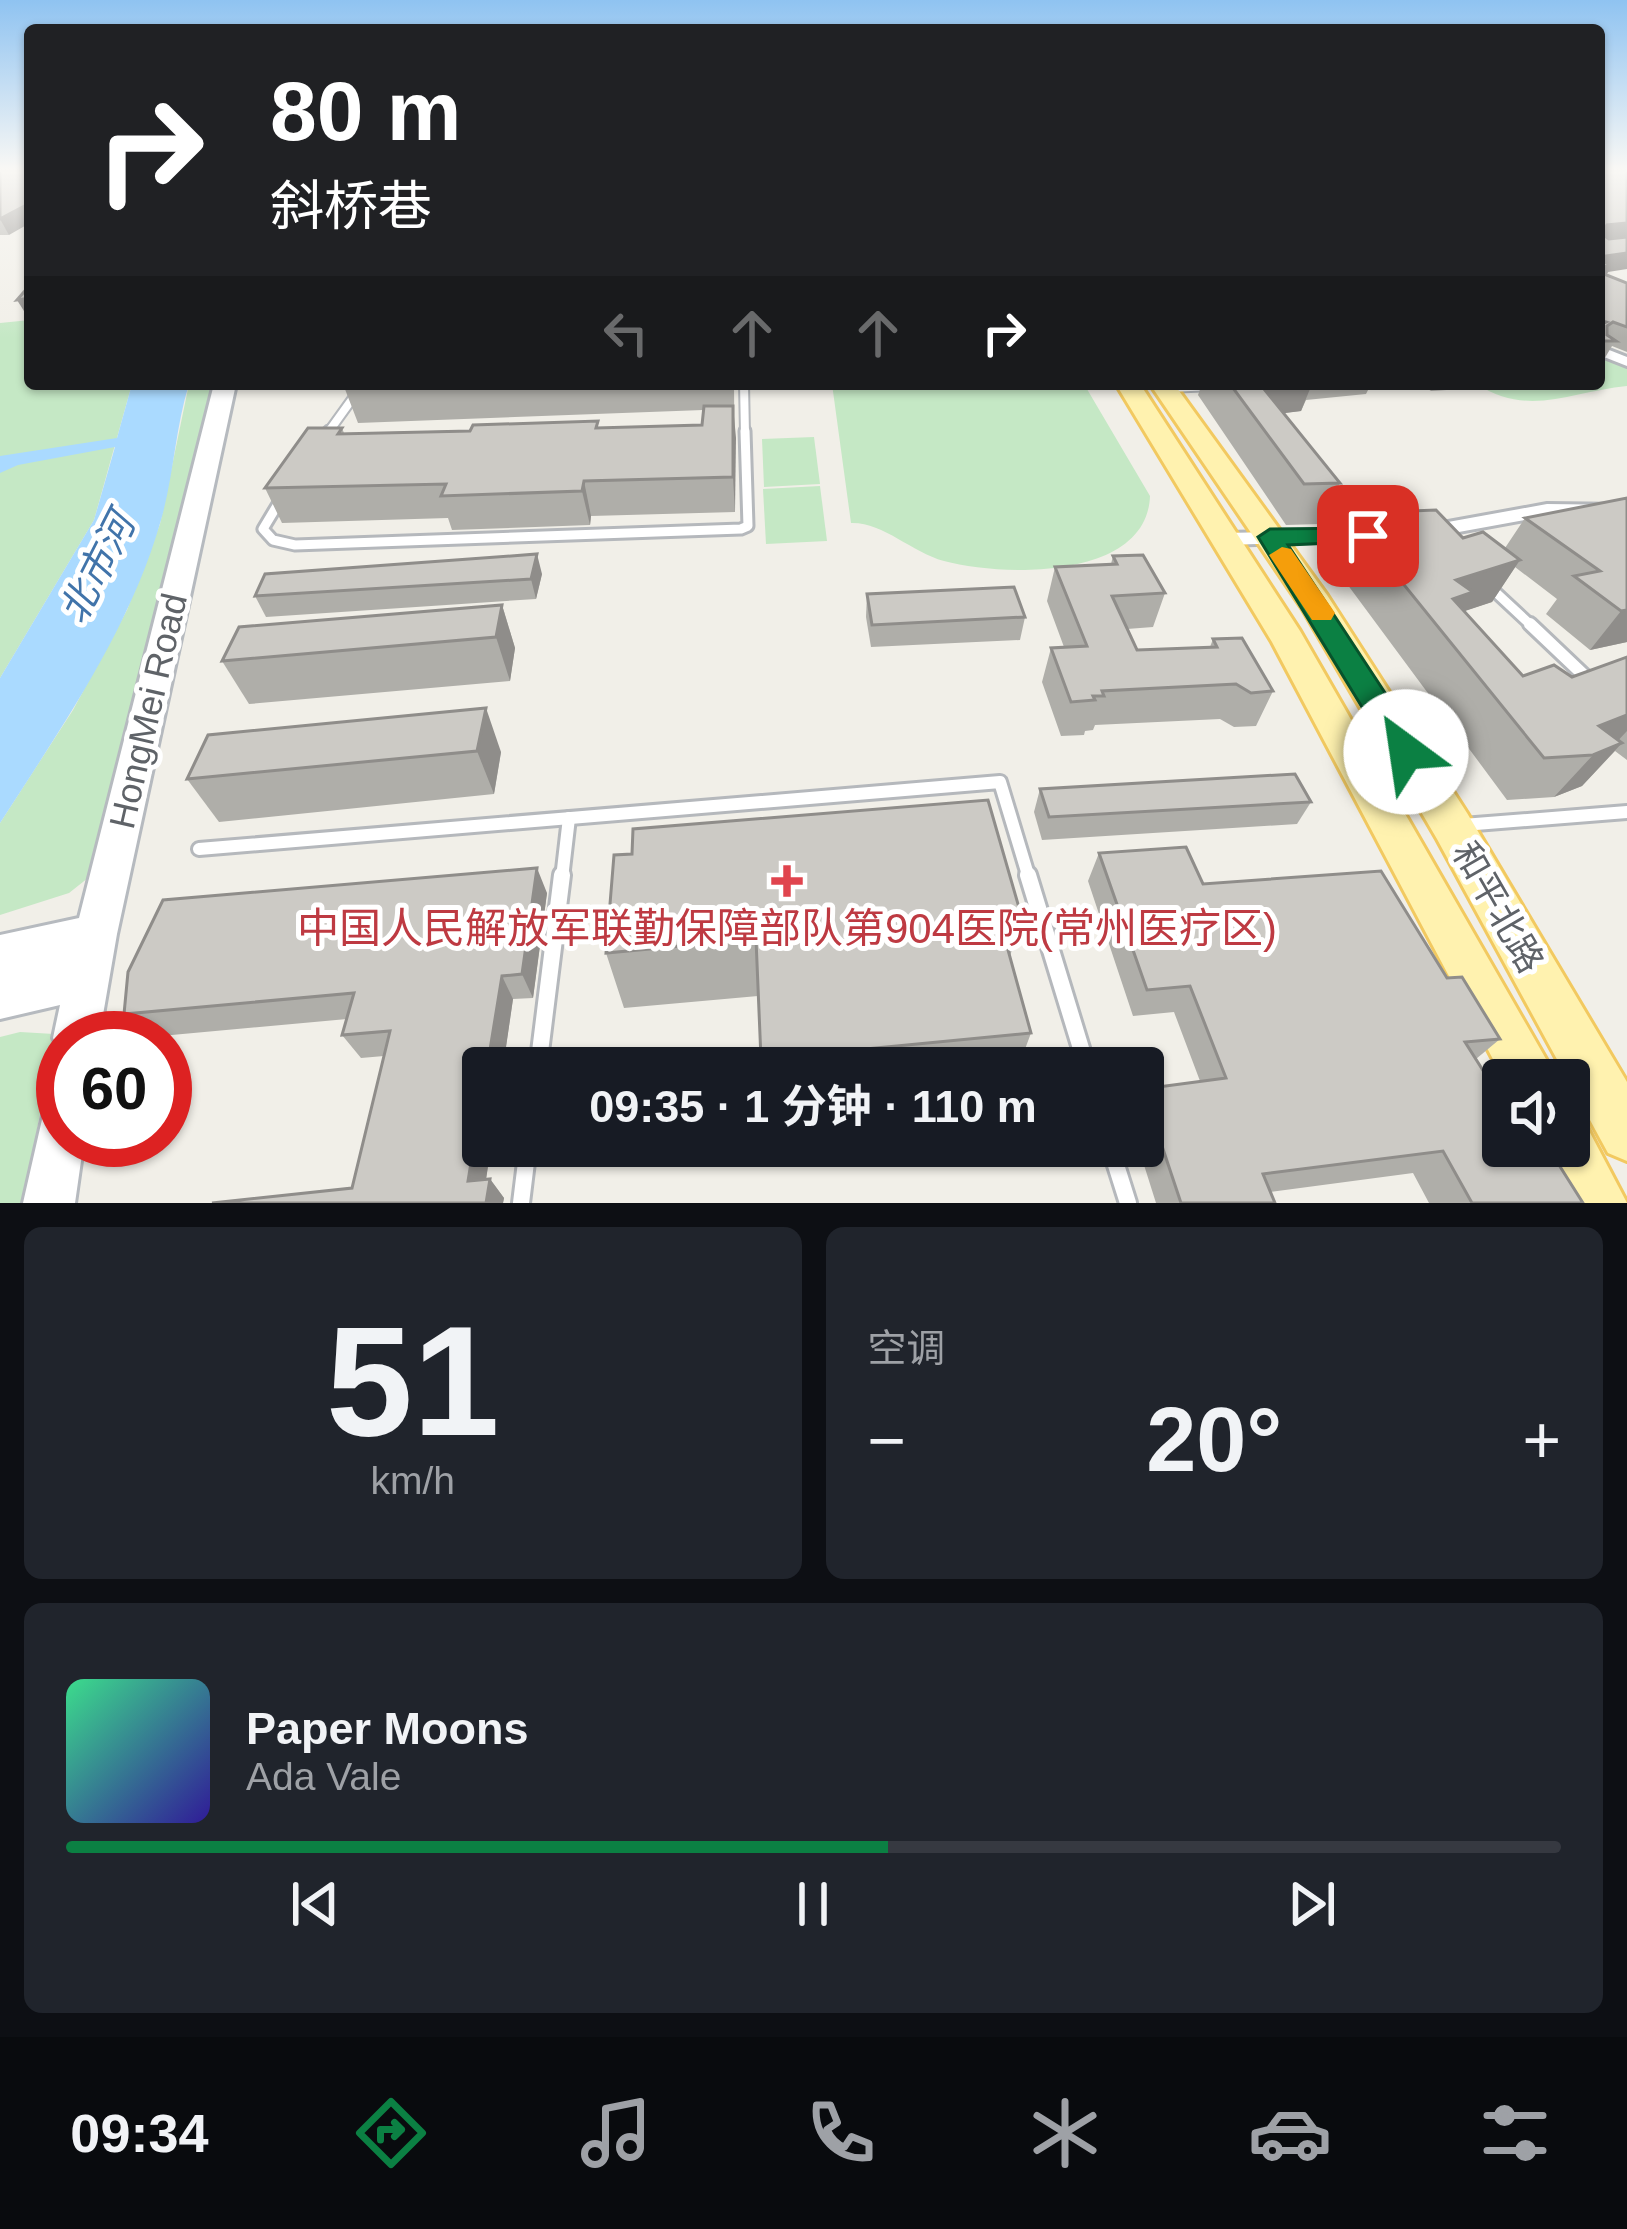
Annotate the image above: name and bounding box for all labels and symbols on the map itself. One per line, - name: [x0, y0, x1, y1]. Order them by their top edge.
- pin: [1317, 485, 1419, 587]
- water label: 北市河: [51, 500, 146, 630]
- street label: HongMei Road: [101, 589, 195, 833]
- position arrow: [1343, 689, 1469, 815]
- street label: 和平北路: [1444, 834, 1552, 980]
- marker: 中国人民解放军联勤保障部队第904医院(常州医疗区): [771, 865, 803, 897]
- place label: 中国人民解放军联勤保障部队第904医院(常州医疗区): [297, 905, 1277, 952]
- speed limit sign: 60: [36, 1011, 192, 1167]

